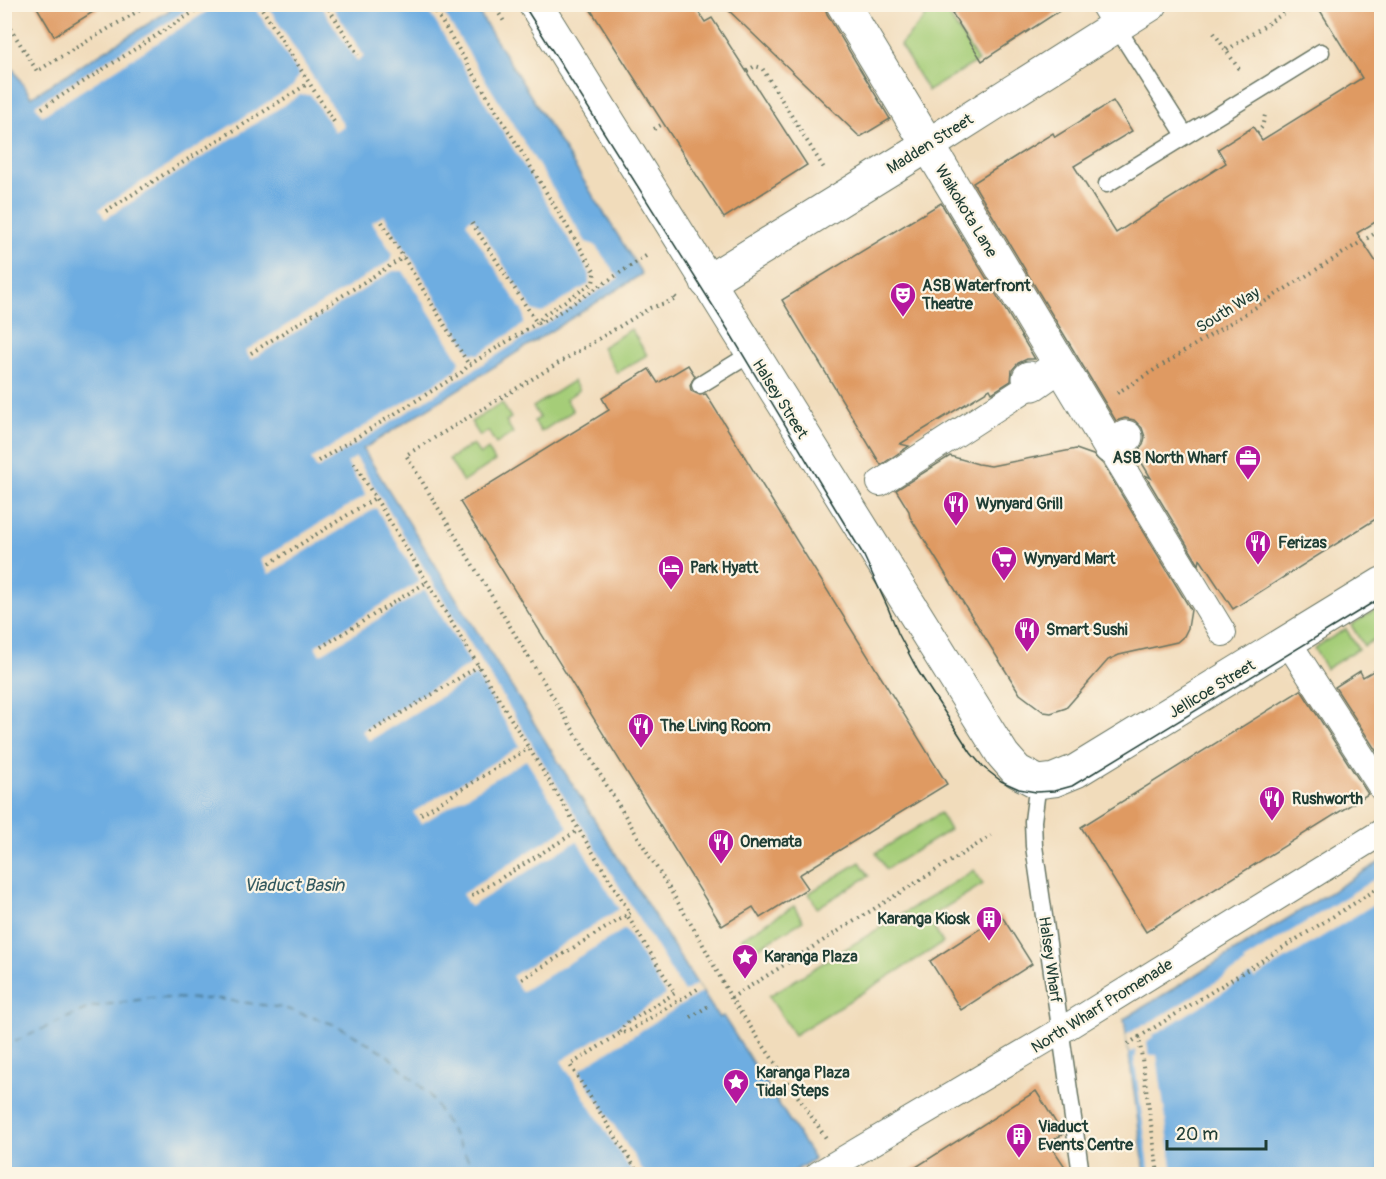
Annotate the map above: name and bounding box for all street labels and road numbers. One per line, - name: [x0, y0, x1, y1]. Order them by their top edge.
- street label: Madden Street: [883, 109, 977, 179]
- street label: Waikokota Lane: [930, 161, 1002, 261]
- street label: South Way: [1192, 283, 1264, 337]
- street label: Halsey Street: [748, 355, 813, 443]
- street label: Jellicoe Street: [1165, 655, 1259, 723]
- street label: Halsey Wharf: [1034, 915, 1066, 1005]
- street label: North Wharf Promenade: [1028, 954, 1177, 1058]

